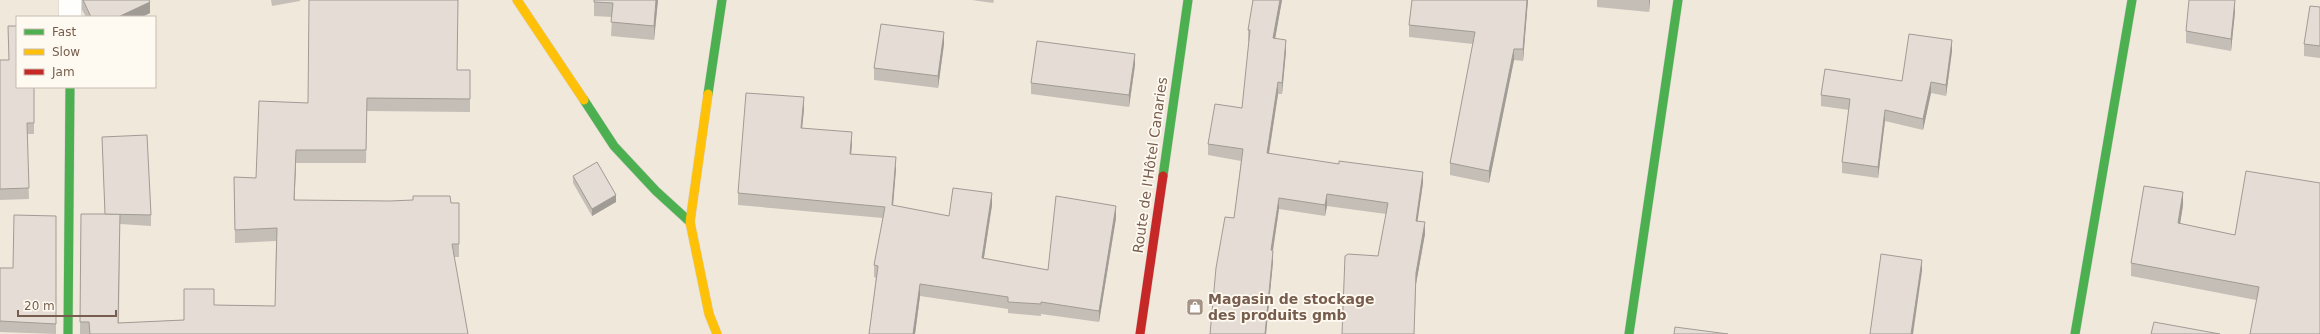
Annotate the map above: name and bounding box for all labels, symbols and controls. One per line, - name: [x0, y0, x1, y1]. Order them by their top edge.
- legend: [16, 16, 156, 88]
- text: Fast: [52, 25, 76, 39]
- text: Slow: [52, 45, 80, 59]
- text: Jam: [51, 65, 75, 79]
- street label: Route de l'Hôtel Canaries: [1130, 76, 1170, 254]
- place label: Magasin de stockage des produits gmb: [1208, 291, 1374, 323]
- scale bar: [18, 292, 116, 318]
- shop icon: Magasin de stockage des produits gmb: [1185, 297, 1205, 317]
- text: 20 m: [24, 299, 55, 313]

